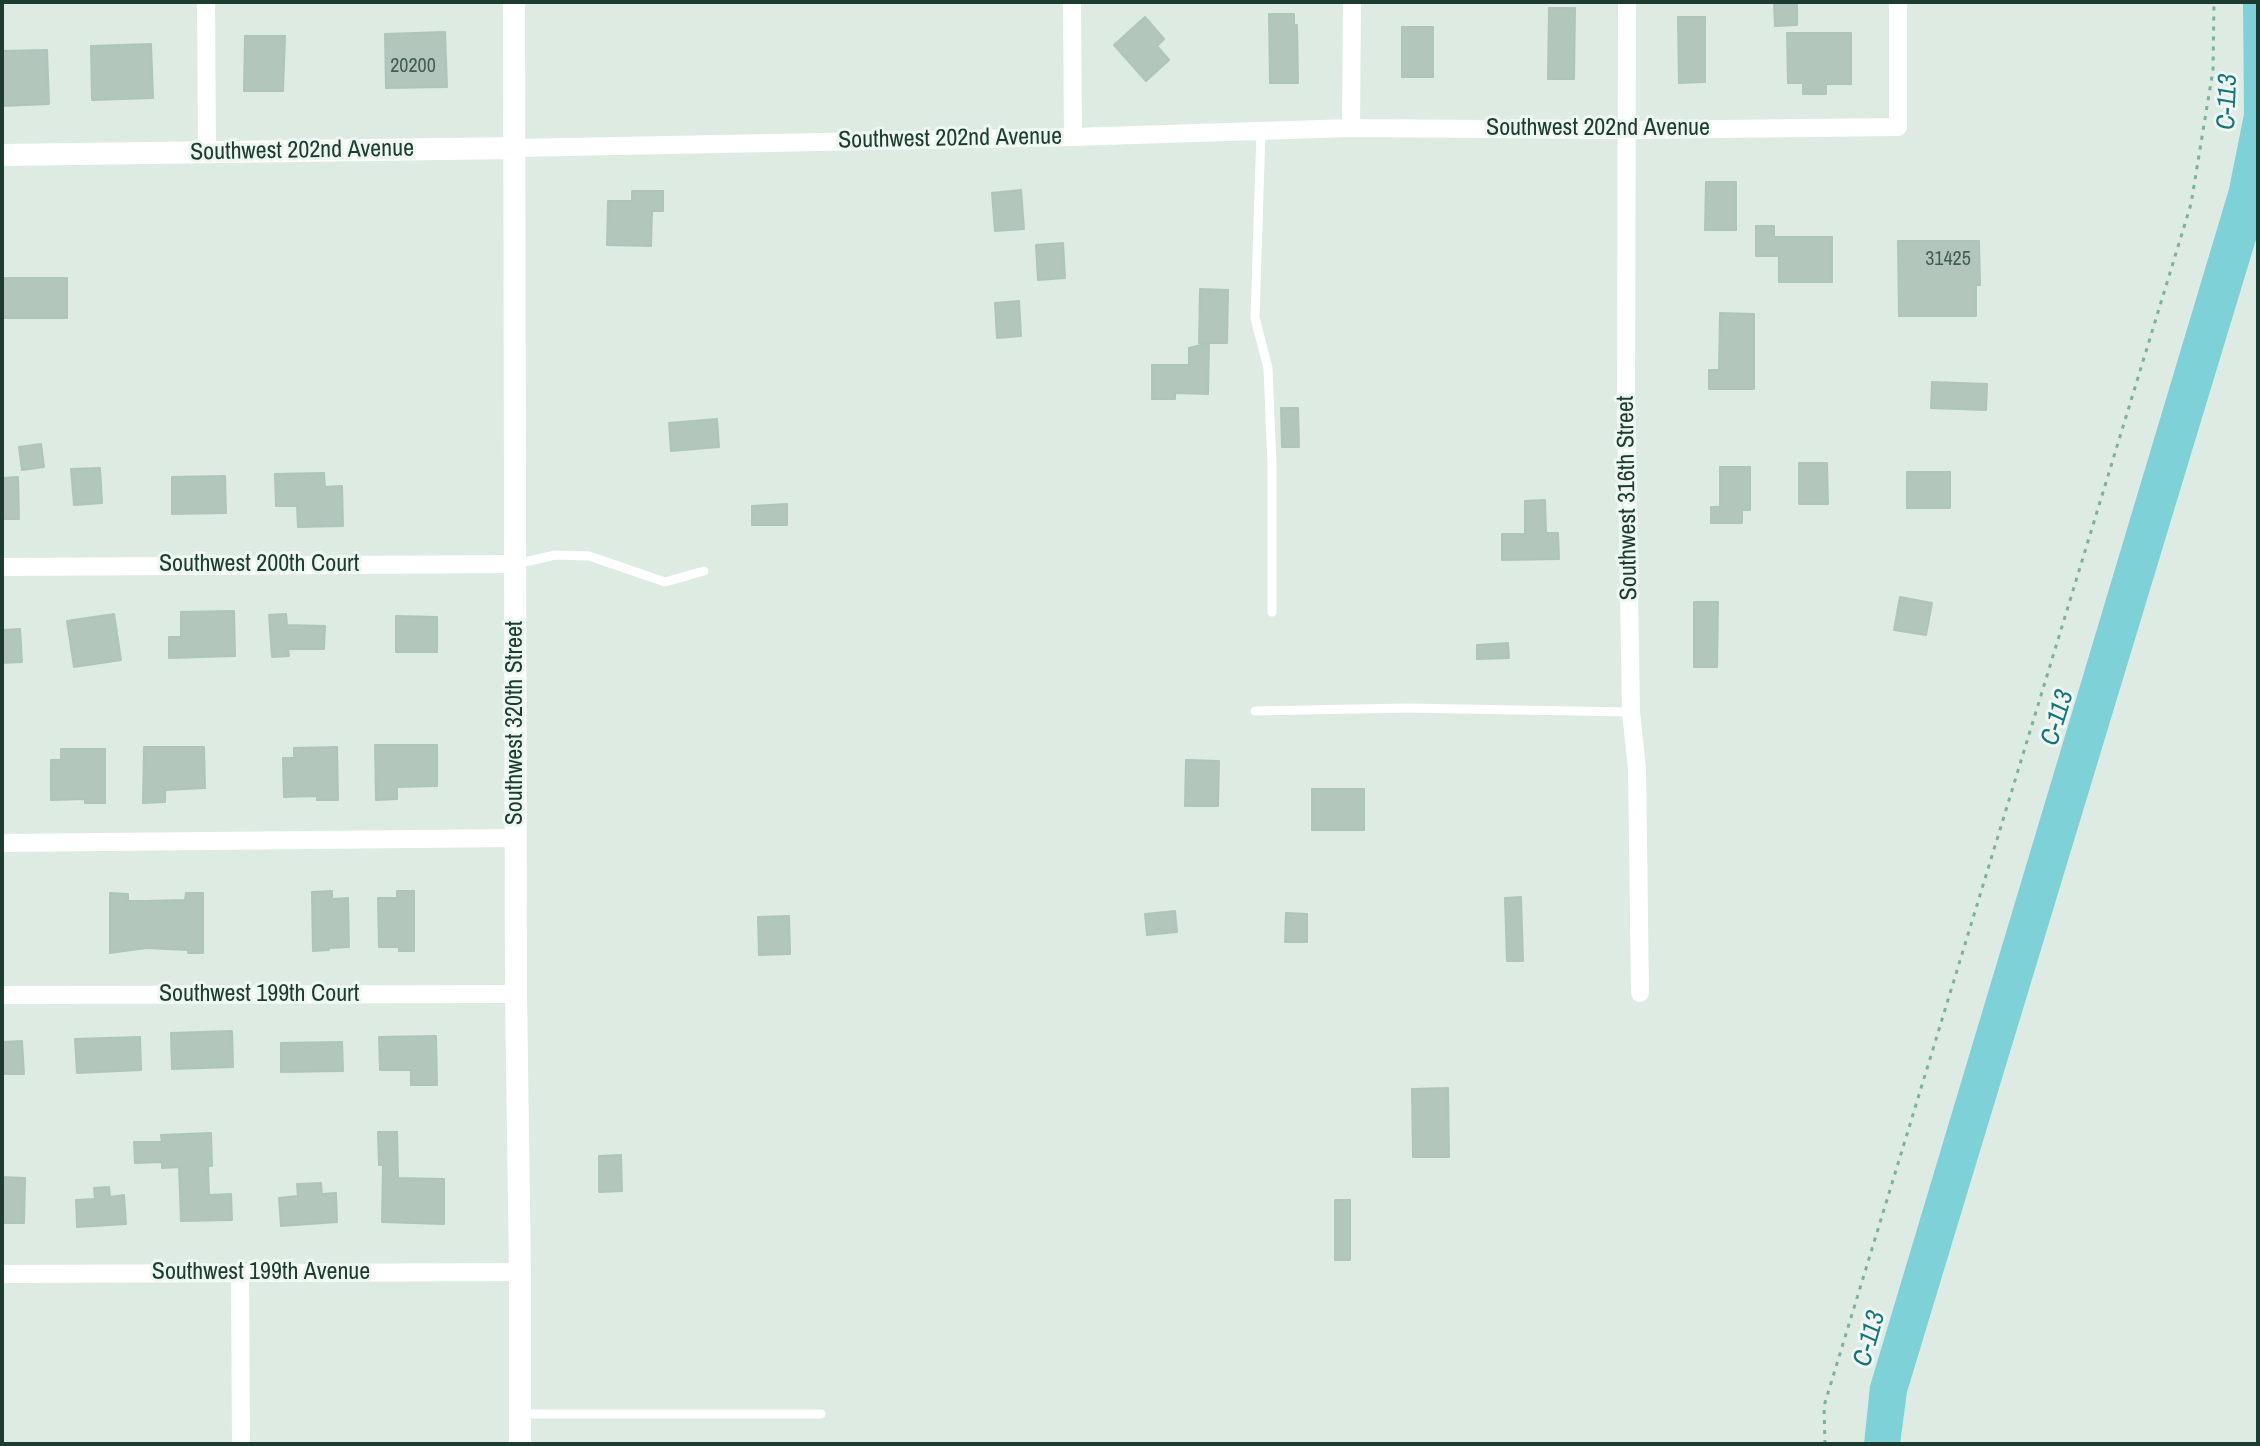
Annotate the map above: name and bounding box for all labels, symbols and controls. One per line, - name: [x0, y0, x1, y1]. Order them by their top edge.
- house number: 20200: [390, 55, 436, 79]
- water label: C-113: [2211, 73, 2245, 131]
- street label: Southwest 202nd Avenue: [1486, 115, 1710, 143]
- street label: Southwest 202nd Avenue: [838, 123, 1062, 155]
- street label: Southwest 202nd Avenue: [190, 135, 414, 167]
- house number: 31425: [1925, 248, 1971, 272]
- street label: Southwest 316th Street: [1612, 395, 1644, 601]
- street label: Southwest 200th Court: [159, 551, 359, 579]
- street label: Southwest 320th Street: [502, 621, 530, 825]
- water label: C-113: [2035, 687, 2081, 749]
- street label: Southwest 199th Court: [159, 981, 359, 1009]
- street label: Southwest 199th Avenue: [152, 1259, 370, 1287]
- water label: C-113: [1847, 1308, 1893, 1370]

